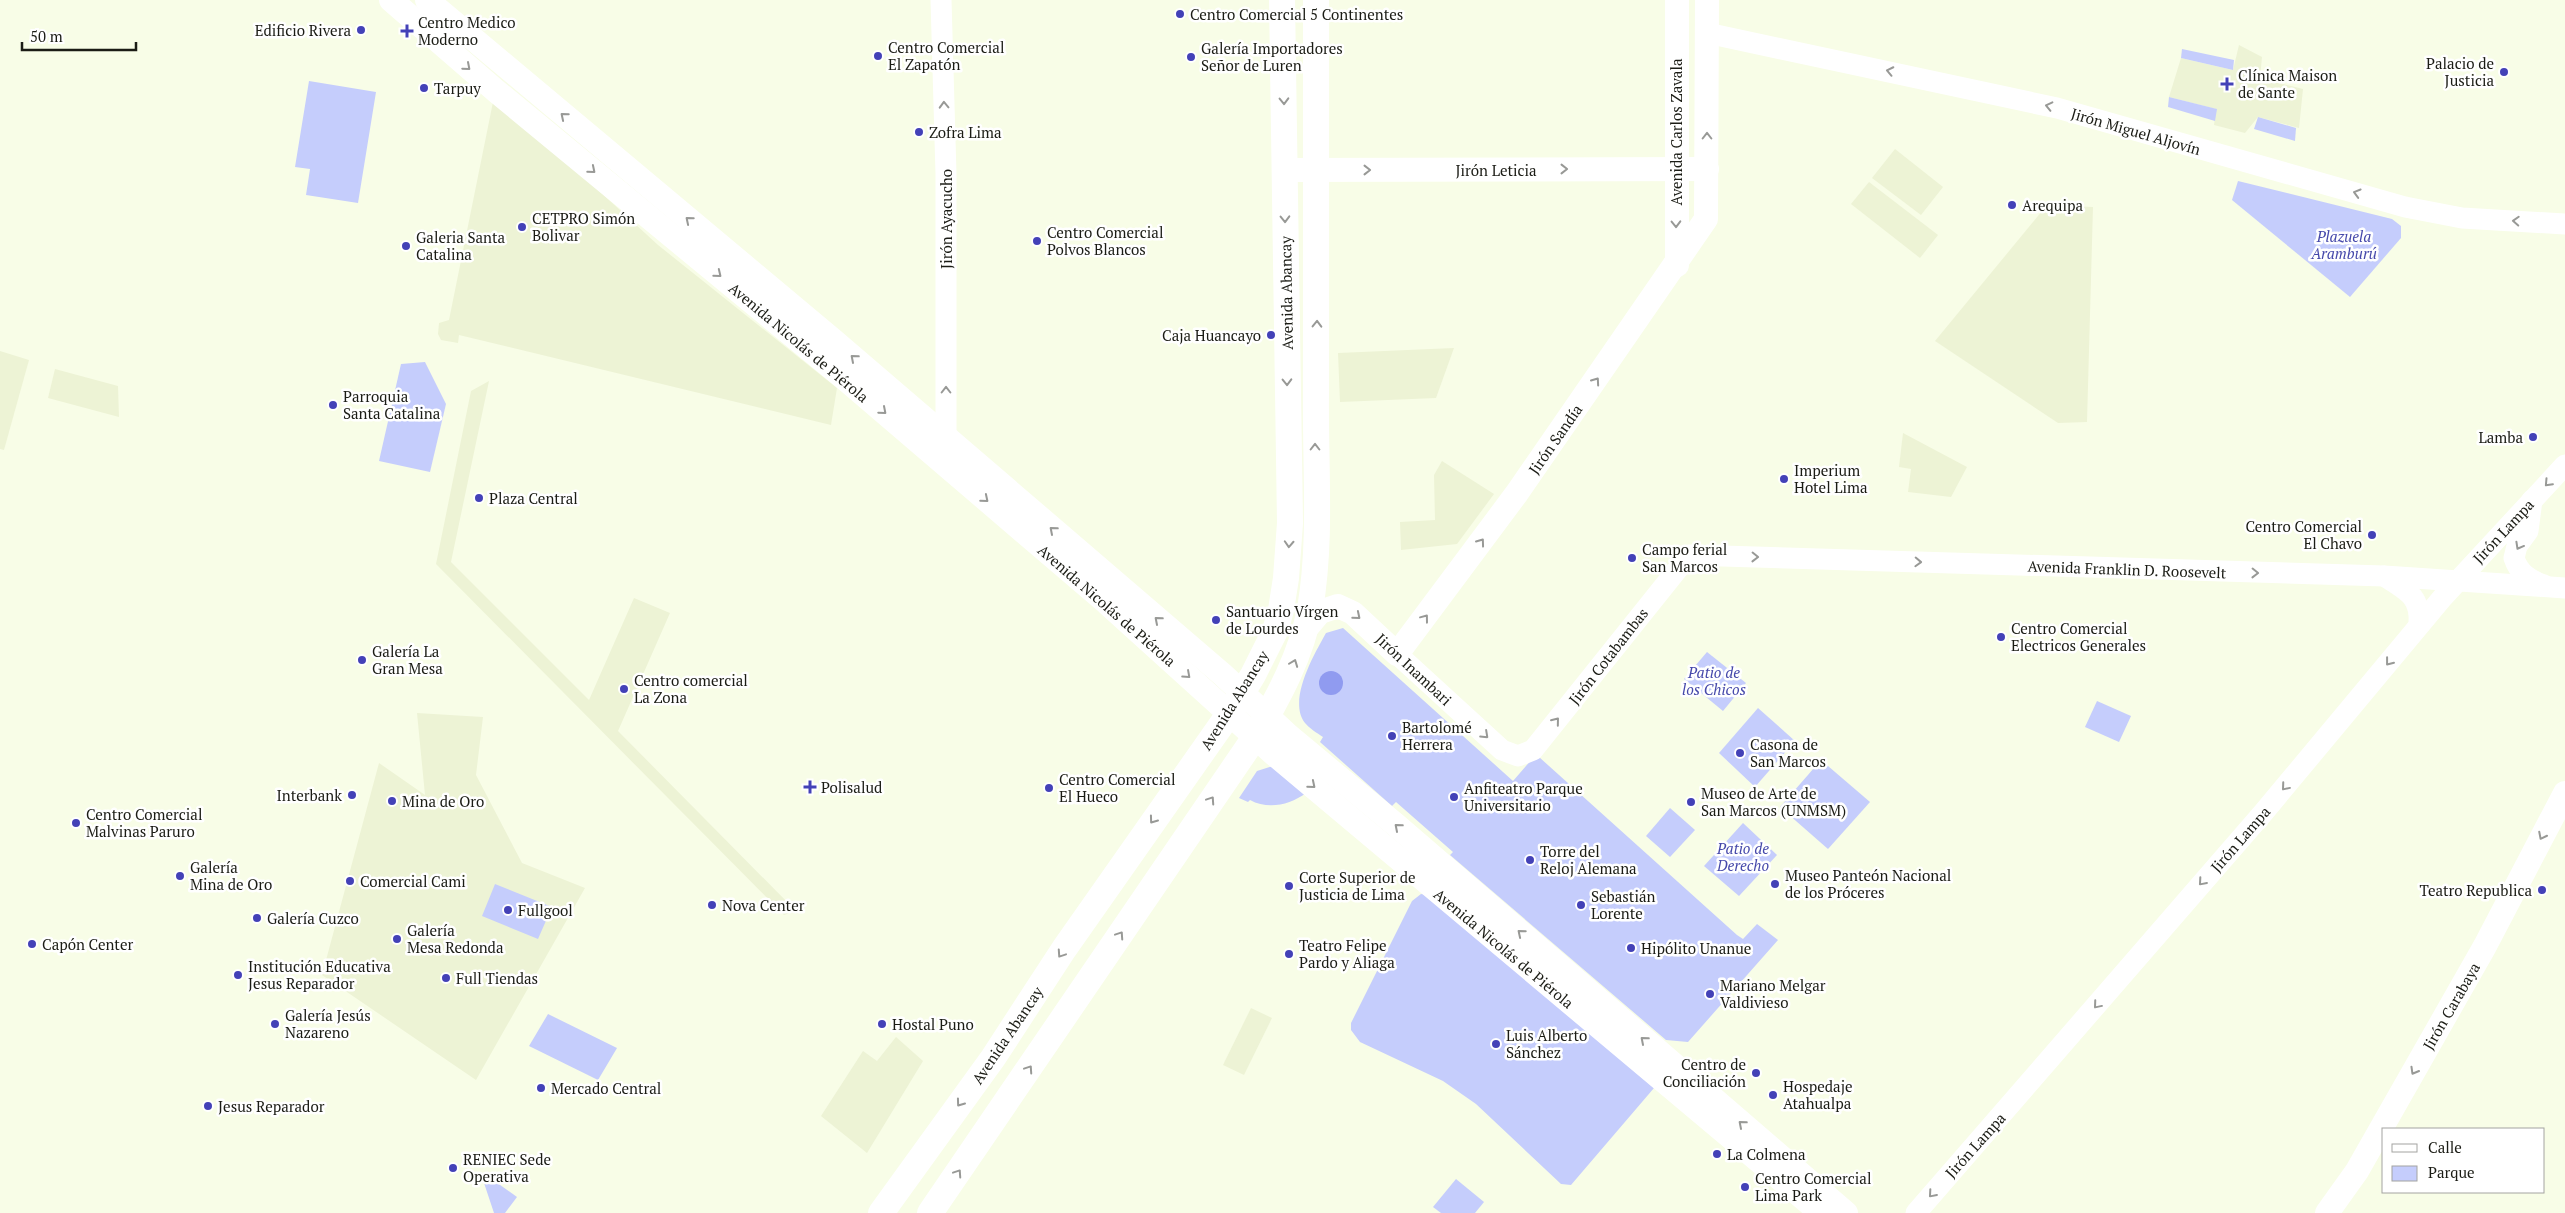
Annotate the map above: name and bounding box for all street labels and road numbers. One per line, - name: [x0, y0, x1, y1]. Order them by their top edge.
- street label: Avenida Carlos Zavala: [1666, 58, 1686, 205]
- street label: Jirón Miguel Aljovín: [2069, 103, 2203, 159]
- street label: Jirón Leticia: [1455, 160, 1537, 180]
- street label: Jirón Ayacucho: [936, 169, 956, 269]
- street label: Avenida Abancay: [1275, 236, 1297, 350]
- street label: Avenida Nicolás de Piérola: [725, 278, 873, 407]
- street label: Jirón Sandía: [1524, 400, 1587, 478]
- street label: Jirón Lampa: [2468, 494, 2538, 567]
- street label: Avenida Nicolás de Piérola: [1034, 540, 1180, 671]
- street label: Avenida Franklin D. Roosevelt: [2027, 556, 2227, 582]
- street label: Jirón Cotabambas: [1564, 603, 1652, 709]
- street label: Jirón Inambari: [1372, 629, 1456, 709]
- street label: Avenida Abancay: [1195, 646, 1273, 754]
- street label: Jirón Lampa: [2206, 802, 2274, 876]
- street label: Avenida Nicolás de Piérola: [1430, 884, 1578, 1013]
- street label: Jirón Carabaya: [2418, 958, 2484, 1053]
- street label: Avenida Abancay: [967, 982, 1047, 1088]
- street label: Jirón Lampa: [1940, 1108, 2010, 1182]

